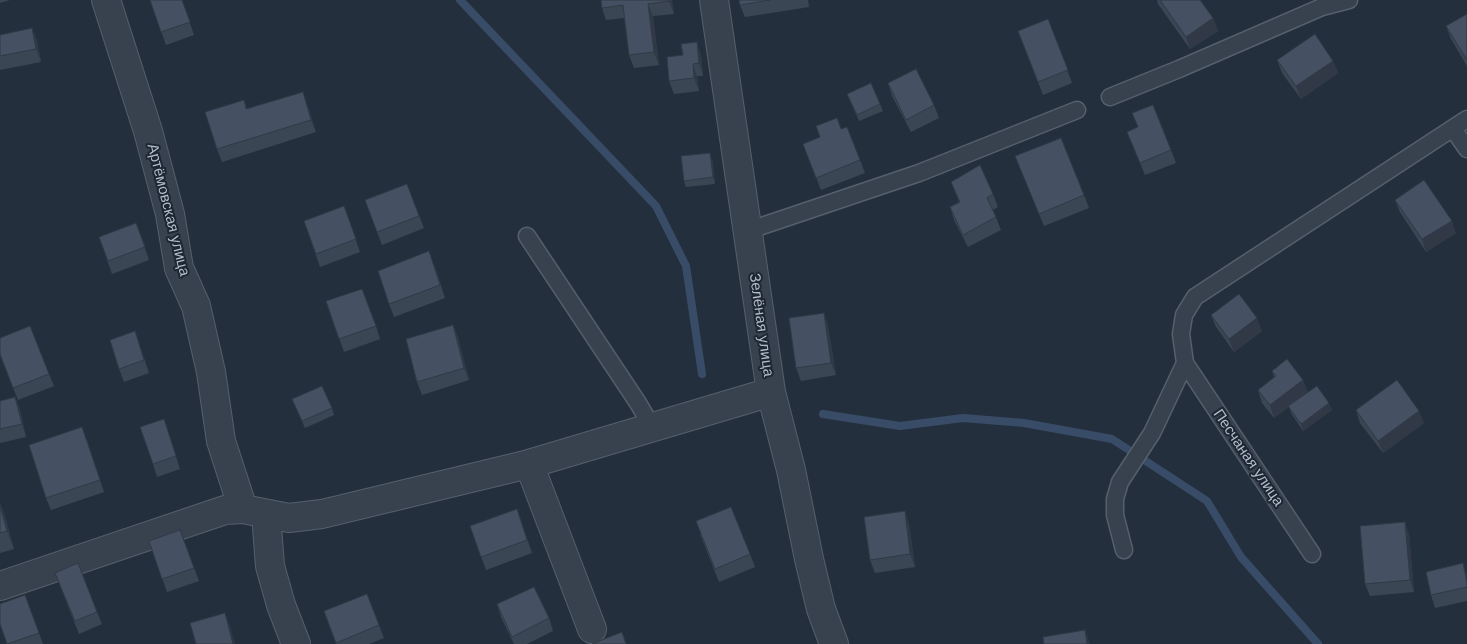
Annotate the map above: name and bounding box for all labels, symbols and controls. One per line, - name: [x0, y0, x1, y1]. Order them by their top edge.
- street label: Артёмовская улица: [143, 142, 193, 278]
- street label: Зелёная улица: [745, 272, 777, 378]
- street label: Песчаная улица: [1209, 406, 1287, 510]

